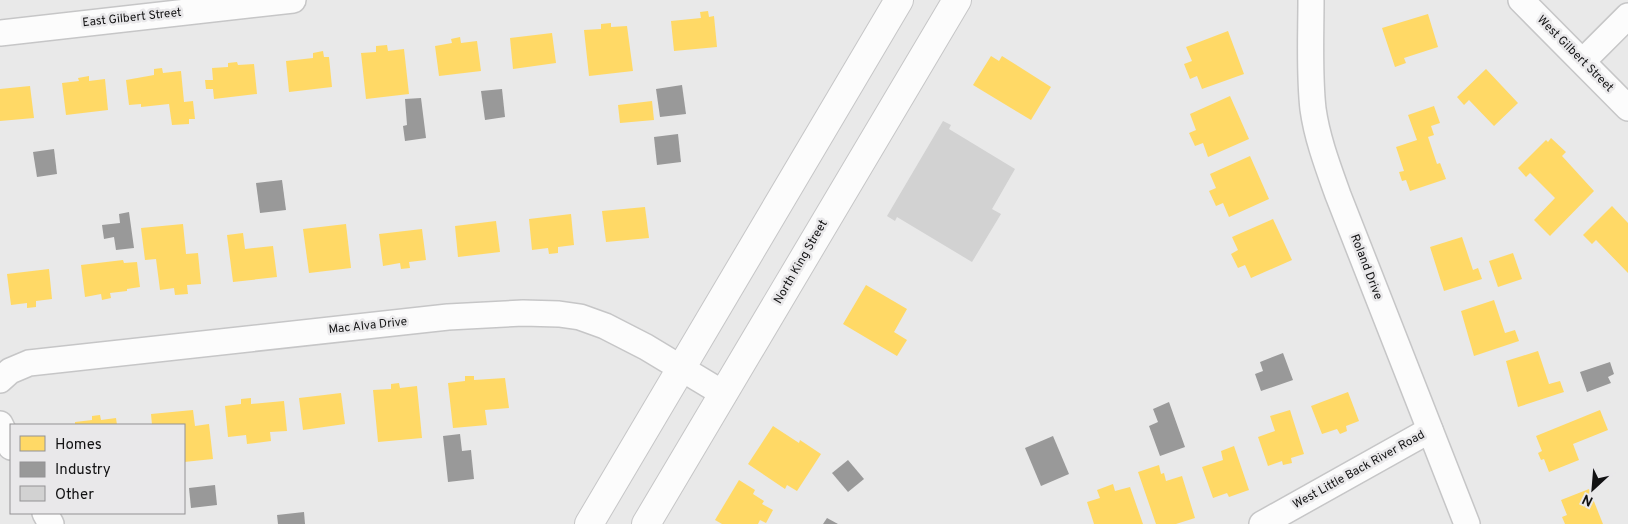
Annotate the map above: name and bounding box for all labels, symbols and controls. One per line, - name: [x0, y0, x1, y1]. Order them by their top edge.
- street label: East Gilbert Street: [82, 5, 182, 31]
- street label: West Gilbert Street: [1533, 12, 1617, 96]
- street label: North King Street: [770, 217, 832, 307]
- street label: Roland Drive: [1346, 232, 1386, 302]
- street label: Mac Alva Drive: [328, 314, 408, 338]
- legend: [10, 424, 185, 514]
- street label: West Little Back River Road: [1290, 427, 1428, 513]
- text: Homes: [55, 436, 102, 455]
- text: Industry: [55, 461, 111, 480]
- north arrow: [1568, 464, 1618, 514]
- text: Other: [55, 486, 94, 505]
- text: N: [1580, 489, 1596, 509]

